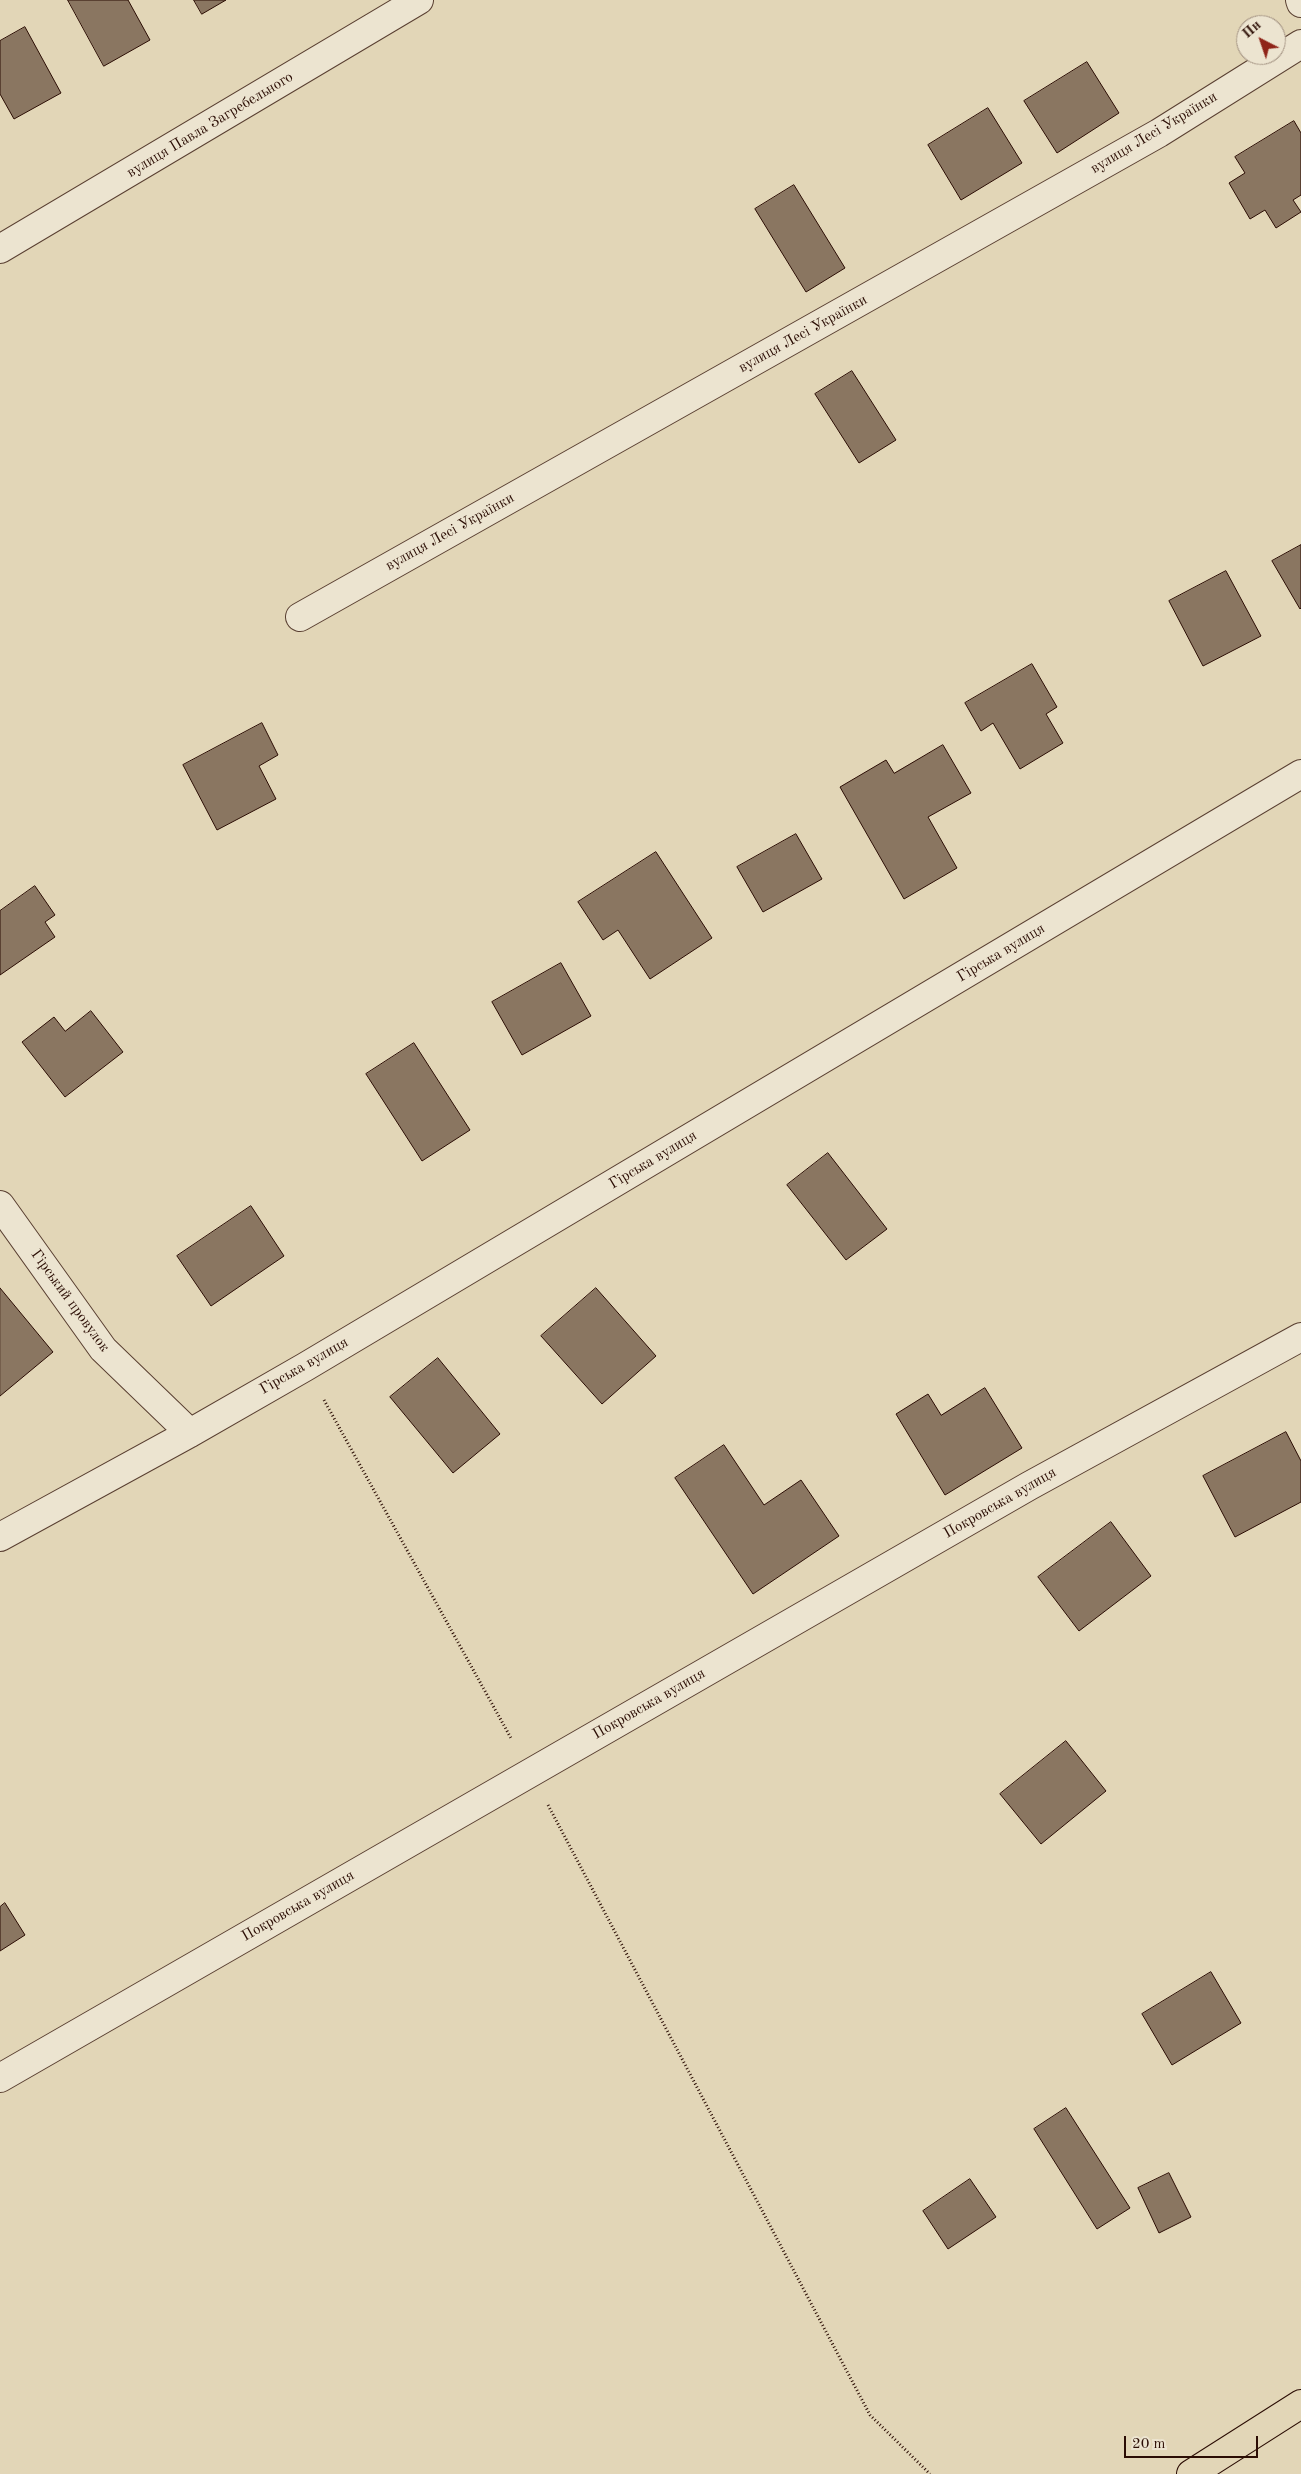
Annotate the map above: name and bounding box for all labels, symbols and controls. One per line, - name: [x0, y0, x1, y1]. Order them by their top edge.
- north arrow: [1236, 15, 1286, 65]
- text: Пн: [1240, 18, 1264, 41]
- street label: вулиця Павла Загребельного: [124, 68, 296, 182]
- street label: вулиця Лесі Українки: [1087, 88, 1221, 178]
- street label: вулиця Лесі Українки: [735, 291, 871, 377]
- street label: вулиця Лесі Українки: [382, 489, 518, 575]
- street label: Гірська вулиця: [954, 920, 1048, 986]
- street label: Гірська вулиця: [606, 1127, 700, 1193]
- street label: Гірський провулок: [27, 1246, 113, 1356]
- street label: Гірська вулиця: [256, 1333, 352, 1399]
- street label: Покровська вулиця: [940, 1463, 1060, 1543]
- street label: Покровська вулиця: [589, 1664, 709, 1744]
- street label: Покровська вулиця: [238, 1866, 358, 1946]
- scale bar: [1126, 2426, 1260, 2458]
- text: 20 m: [1132, 2437, 1166, 2452]

